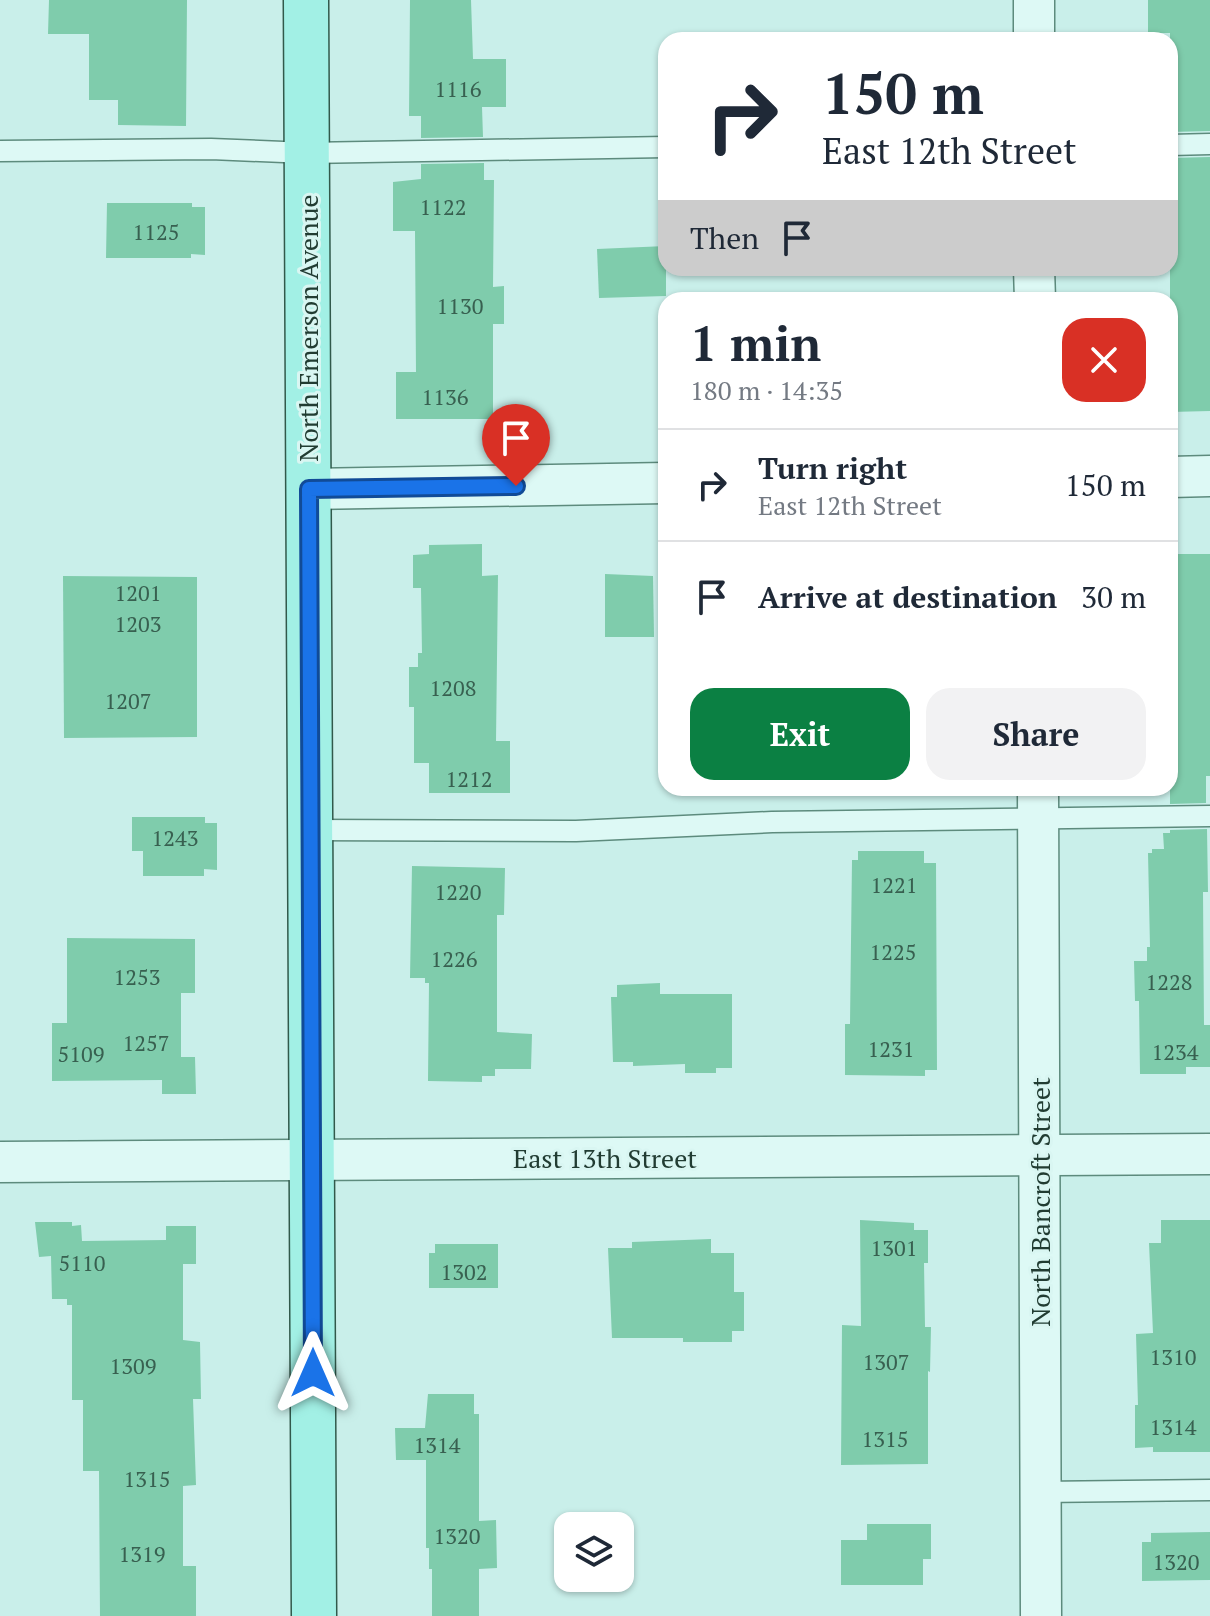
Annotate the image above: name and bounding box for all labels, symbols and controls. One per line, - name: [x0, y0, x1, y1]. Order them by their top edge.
- text: 150 m: [822, 56, 984, 130]
- icon: right: [690, 64, 794, 168]
- house number: 1116: [435, 74, 482, 103]
- text: East 12th Street: [822, 127, 1076, 174]
- house number: 1122: [420, 192, 466, 221]
- street label: North Emerson Avenue: [291, 194, 325, 462]
- icon: arrive: [775, 216, 819, 260]
- house number: 1125: [133, 217, 179, 246]
- text: Then: [690, 218, 759, 258]
- house number: 1130: [437, 291, 483, 320]
- text: 1 min: [690, 311, 821, 375]
- button: close: [1062, 318, 1146, 402]
- text: 180 m · 14:35: [690, 373, 843, 407]
- house number: 1136: [422, 382, 469, 411]
- pin: [482, 404, 550, 486]
- icon: arrive: [494, 416, 538, 460]
- text: Turn right: [758, 448, 907, 488]
- icon: right: [690, 463, 734, 507]
- text: 150 m: [1065, 465, 1146, 505]
- text: East 12th Street: [758, 488, 942, 522]
- icon: arrive: [690, 575, 734, 619]
- text: Arrive at destination: [758, 577, 1057, 617]
- text: 30 m: [1081, 577, 1146, 617]
- house number: 1201: [115, 578, 161, 607]
- house number: 1203: [115, 609, 161, 638]
- house number: 1208: [430, 673, 476, 702]
- house number: 1207: [105, 686, 151, 715]
- button: Exit: [690, 688, 910, 780]
- button: Share: [926, 688, 1146, 780]
- house number: 1212: [446, 764, 492, 793]
- house number: 1243: [152, 823, 198, 852]
- house number: 1221: [871, 870, 917, 899]
- house number: 1220: [435, 877, 481, 906]
- house number: 1225: [870, 937, 916, 966]
- house number: 1226: [431, 944, 478, 973]
- house number: 1253: [114, 962, 160, 991]
- house number: 1228: [1146, 967, 1192, 996]
- house number: 1257: [123, 1028, 169, 1057]
- house number: 1231: [868, 1034, 914, 1063]
- house number: 1234: [1152, 1037, 1199, 1066]
- house number: 5109: [58, 1039, 104, 1068]
- street label: North Bancroft Street: [1023, 1077, 1057, 1327]
- street label: East 13th Street: [513, 1141, 697, 1175]
- house number: 1301: [871, 1233, 917, 1262]
- house number: 5110: [59, 1248, 105, 1277]
- house number: 1302: [441, 1257, 487, 1286]
- position arrow: [271, 1331, 355, 1415]
- house number: 1310: [1150, 1342, 1196, 1371]
- house number: 1307: [863, 1347, 909, 1376]
- house number: 1309: [110, 1351, 156, 1380]
- house number: 1314: [1150, 1412, 1197, 1441]
- house number: 1315: [862, 1424, 908, 1453]
- house number: 1314: [414, 1430, 461, 1459]
- house number: 1315: [124, 1464, 170, 1493]
- map controls: [554, 1512, 634, 1592]
- button: layers: [554, 1512, 634, 1592]
- house number: 1320: [434, 1521, 480, 1550]
- house number: 1319: [119, 1539, 165, 1568]
- house number: 1320: [1153, 1547, 1199, 1576]

